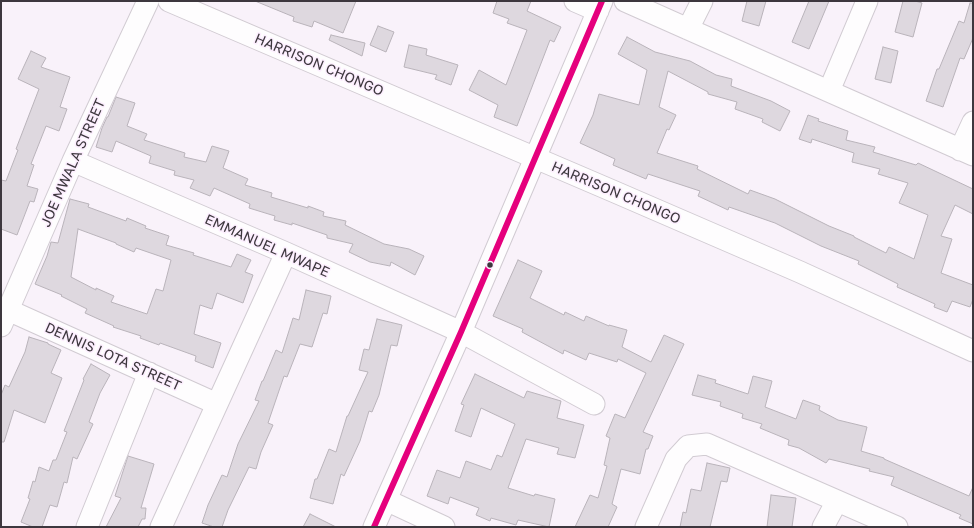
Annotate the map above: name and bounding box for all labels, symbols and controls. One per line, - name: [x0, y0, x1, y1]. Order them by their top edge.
- street label: HARRISON CHONGO: [252, 30, 386, 100]
- street label: JOE MWALA STREET: [37, 96, 109, 230]
- street label: HARRISON CHONGO: [549, 158, 683, 228]
- street label: EMMANUEL MWAPE: [202, 211, 332, 281]
- unlabelled marker: [485, 260, 495, 270]
- street label: DENNIS LOTA STREET: [42, 319, 184, 395]

